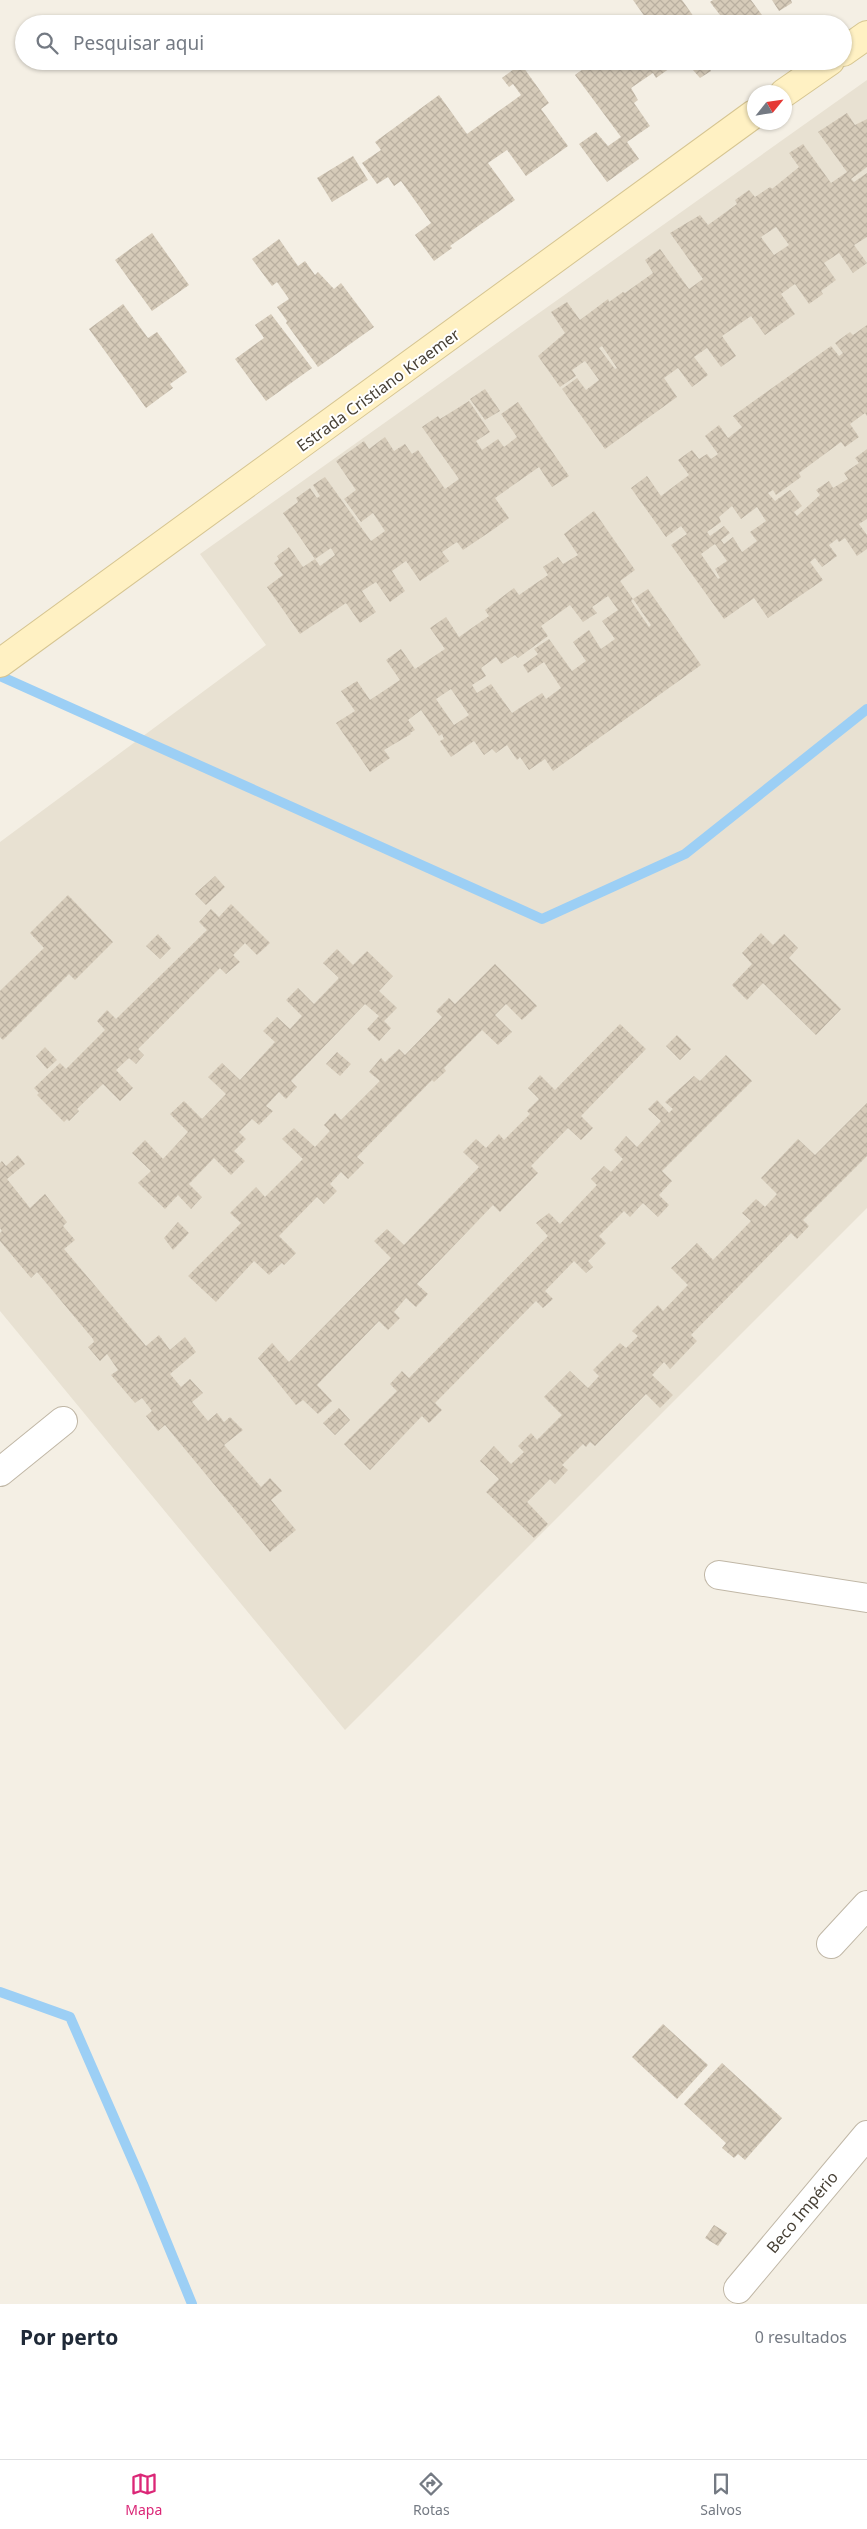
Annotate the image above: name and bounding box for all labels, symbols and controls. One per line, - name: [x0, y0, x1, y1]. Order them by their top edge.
- search box: [15, 15, 852, 70]
- icon: search: [33, 29, 61, 57]
- text: Pesquisar aqui: [73, 30, 204, 56]
- north arrow: [747, 85, 792, 130]
- street label: Estrada Cristiano Kraemer: [292, 323, 464, 457]
- street label: Beco Império: [761, 2166, 843, 2258]
- text: Por perto: [20, 2323, 118, 2351]
- text: 0 resultados: [755, 2326, 847, 2348]
- tab: Mapa: [125, 2470, 162, 2519]
- tab: Rotas: [413, 2470, 450, 2519]
- tab: Salvos: [700, 2470, 742, 2519]

